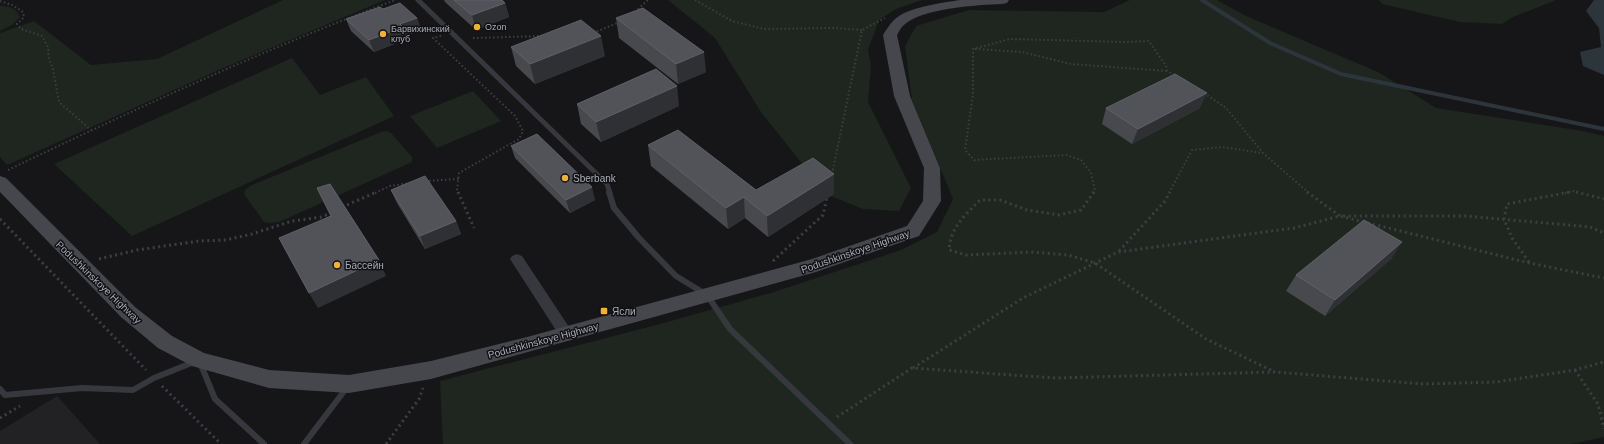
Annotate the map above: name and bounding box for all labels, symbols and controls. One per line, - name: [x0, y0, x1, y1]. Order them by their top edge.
- marker: Ozon: [472, 22, 482, 32]
- place label: Ozon: [485, 22, 507, 32]
- place label: Барвихинский клуб: [391, 24, 450, 44]
- marker: Барвихинский клуб: [378, 29, 388, 39]
- marker: Sberbank: [560, 173, 570, 183]
- place label: Sberbank: [573, 173, 617, 184]
- street label: Podushkinskoye Highway: [799, 228, 911, 275]
- street label: Podushkinskoye Highway: [54, 239, 143, 326]
- marker: Бассейн: [332, 260, 342, 270]
- place label: Бассейн: [345, 260, 384, 271]
- marker: Ясли: [599, 306, 609, 316]
- place label: Ясли: [612, 306, 636, 317]
- street label: Podushkinskoye Highway: [487, 320, 600, 361]

